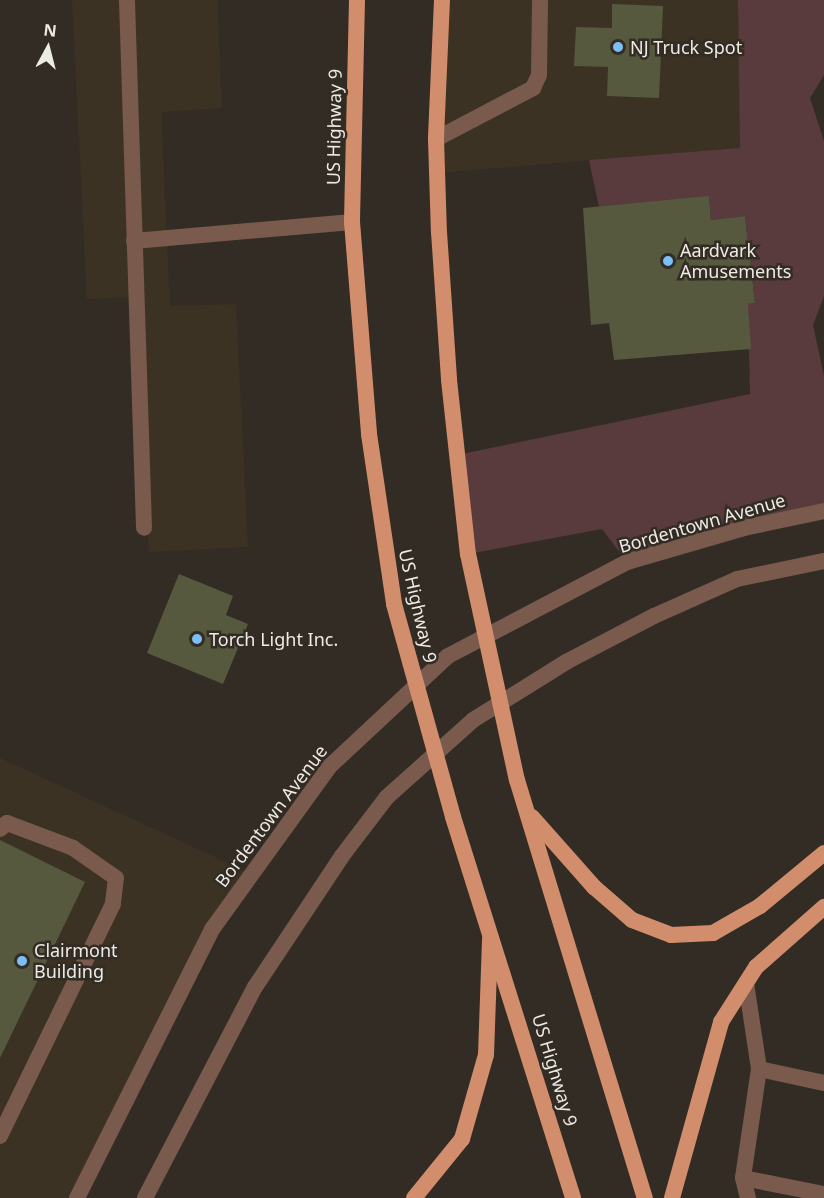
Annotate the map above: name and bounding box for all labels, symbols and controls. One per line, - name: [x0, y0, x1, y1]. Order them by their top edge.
- north arrow: [18, 18, 78, 78]
- text: N: [42, 18, 58, 42]
- place label: NJ Truck Spot: [630, 36, 742, 58]
- marker: NJ Truck Spot: [611, 40, 625, 54]
- street label: US Highway 9: [322, 69, 346, 185]
- place label: Aardvark Amusements: [680, 240, 791, 282]
- marker: Aardvark Amusements: [661, 254, 675, 268]
- street label: Bordentown Avenue: [616, 489, 788, 557]
- street label: US Highway 9: [394, 547, 442, 665]
- place label: Torch Light Inc.: [209, 628, 338, 650]
- marker: Torch Light Inc.: [190, 632, 204, 646]
- street label: Bordentown Avenue: [211, 741, 331, 891]
- place label: Clairmont Building: [34, 940, 118, 982]
- marker: Clairmont Building: [15, 954, 29, 968]
- street label: US Highway 9: [528, 1011, 582, 1129]

